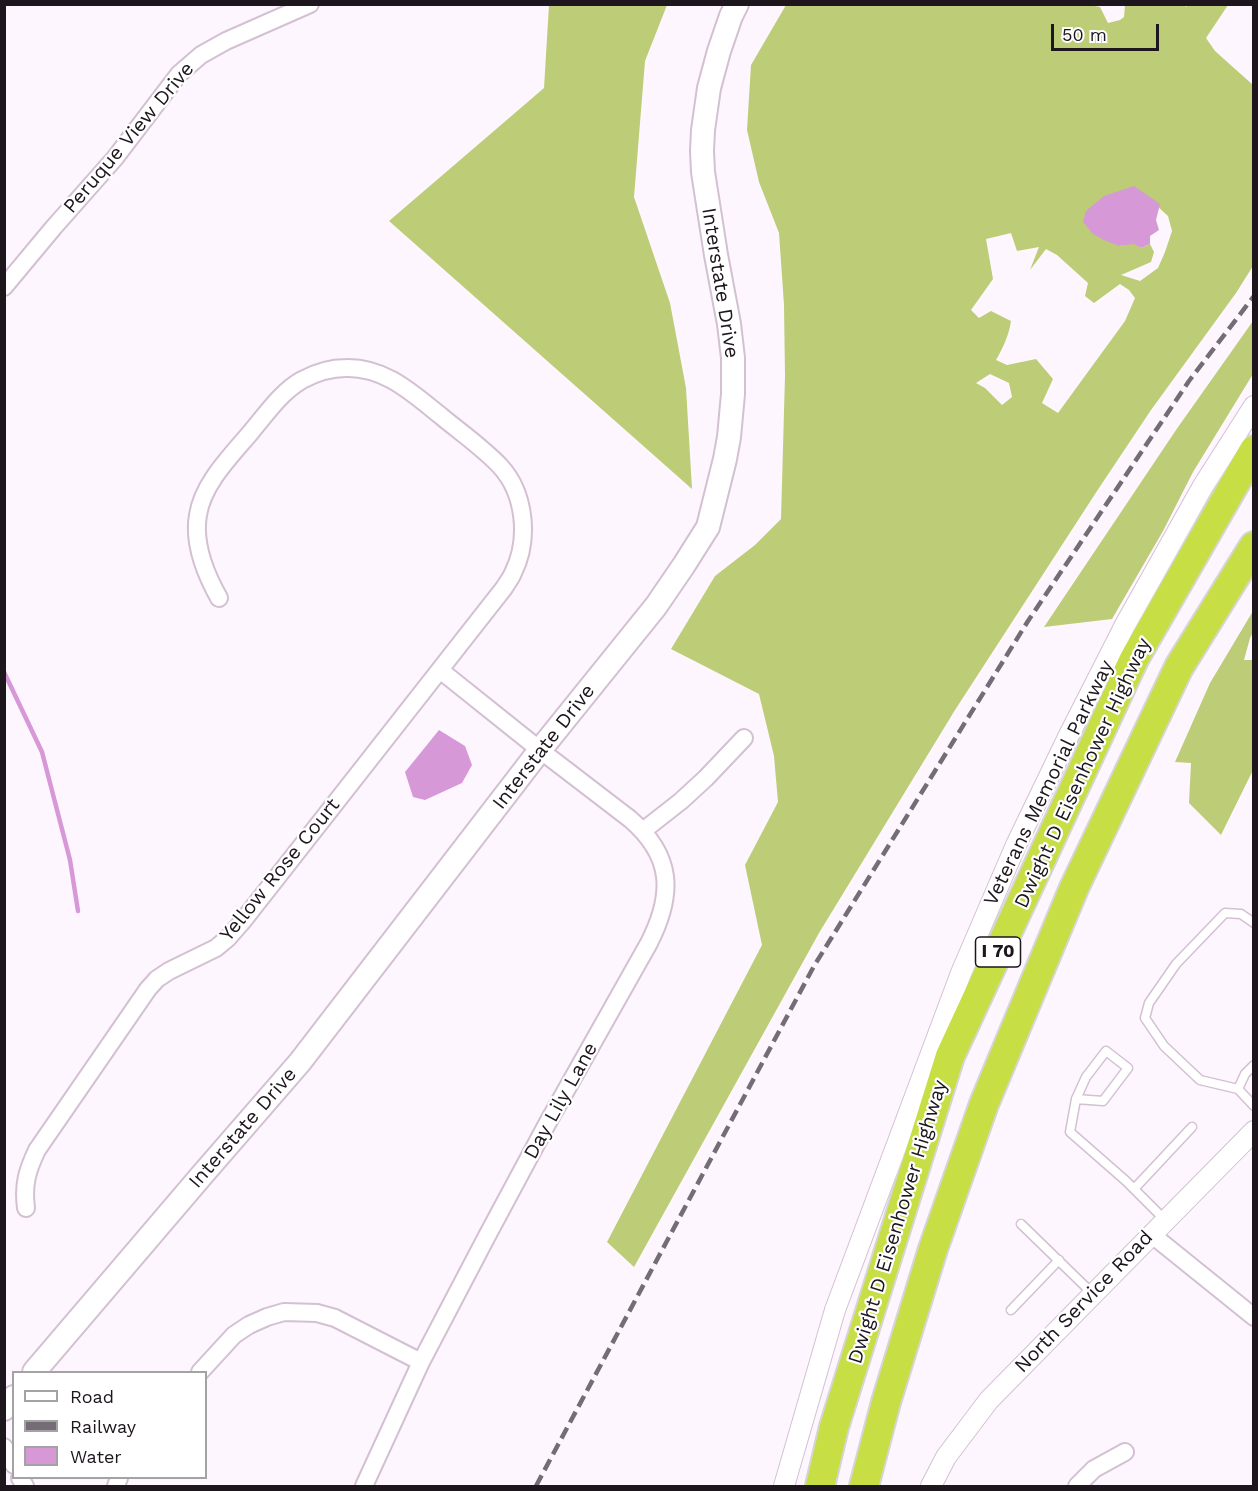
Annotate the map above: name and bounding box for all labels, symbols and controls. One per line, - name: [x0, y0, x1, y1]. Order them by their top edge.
- scale bar: [1054, 12, 1162, 50]
- text: 50 m: [1062, 24, 1107, 45]
- street label: Peruque View Drive: [59, 57, 199, 219]
- street label: Interstate Drive: [696, 206, 744, 360]
- street label: Dwight D Eisenhower Highway: [1010, 634, 1156, 912]
- street label: Veterans Memorial Parkway: [979, 656, 1119, 910]
- street label: Interstate Drive: [488, 680, 600, 814]
- street label: Yellow Rose Court: [215, 794, 345, 946]
- road number: I 70: [976, 937, 1020, 967]
- street label: Day Lily Lane: [519, 1039, 603, 1163]
- street label: Interstate Drive: [184, 1063, 302, 1193]
- street label: Dwight D Eisenhower Highway: [843, 1077, 953, 1367]
- street label: North Service Road: [1010, 1226, 1158, 1378]
- legend: [12, 1371, 207, 1479]
- text: Road: [70, 1386, 114, 1407]
- text: Railway: [70, 1416, 136, 1437]
- text: Water: [70, 1446, 122, 1467]

